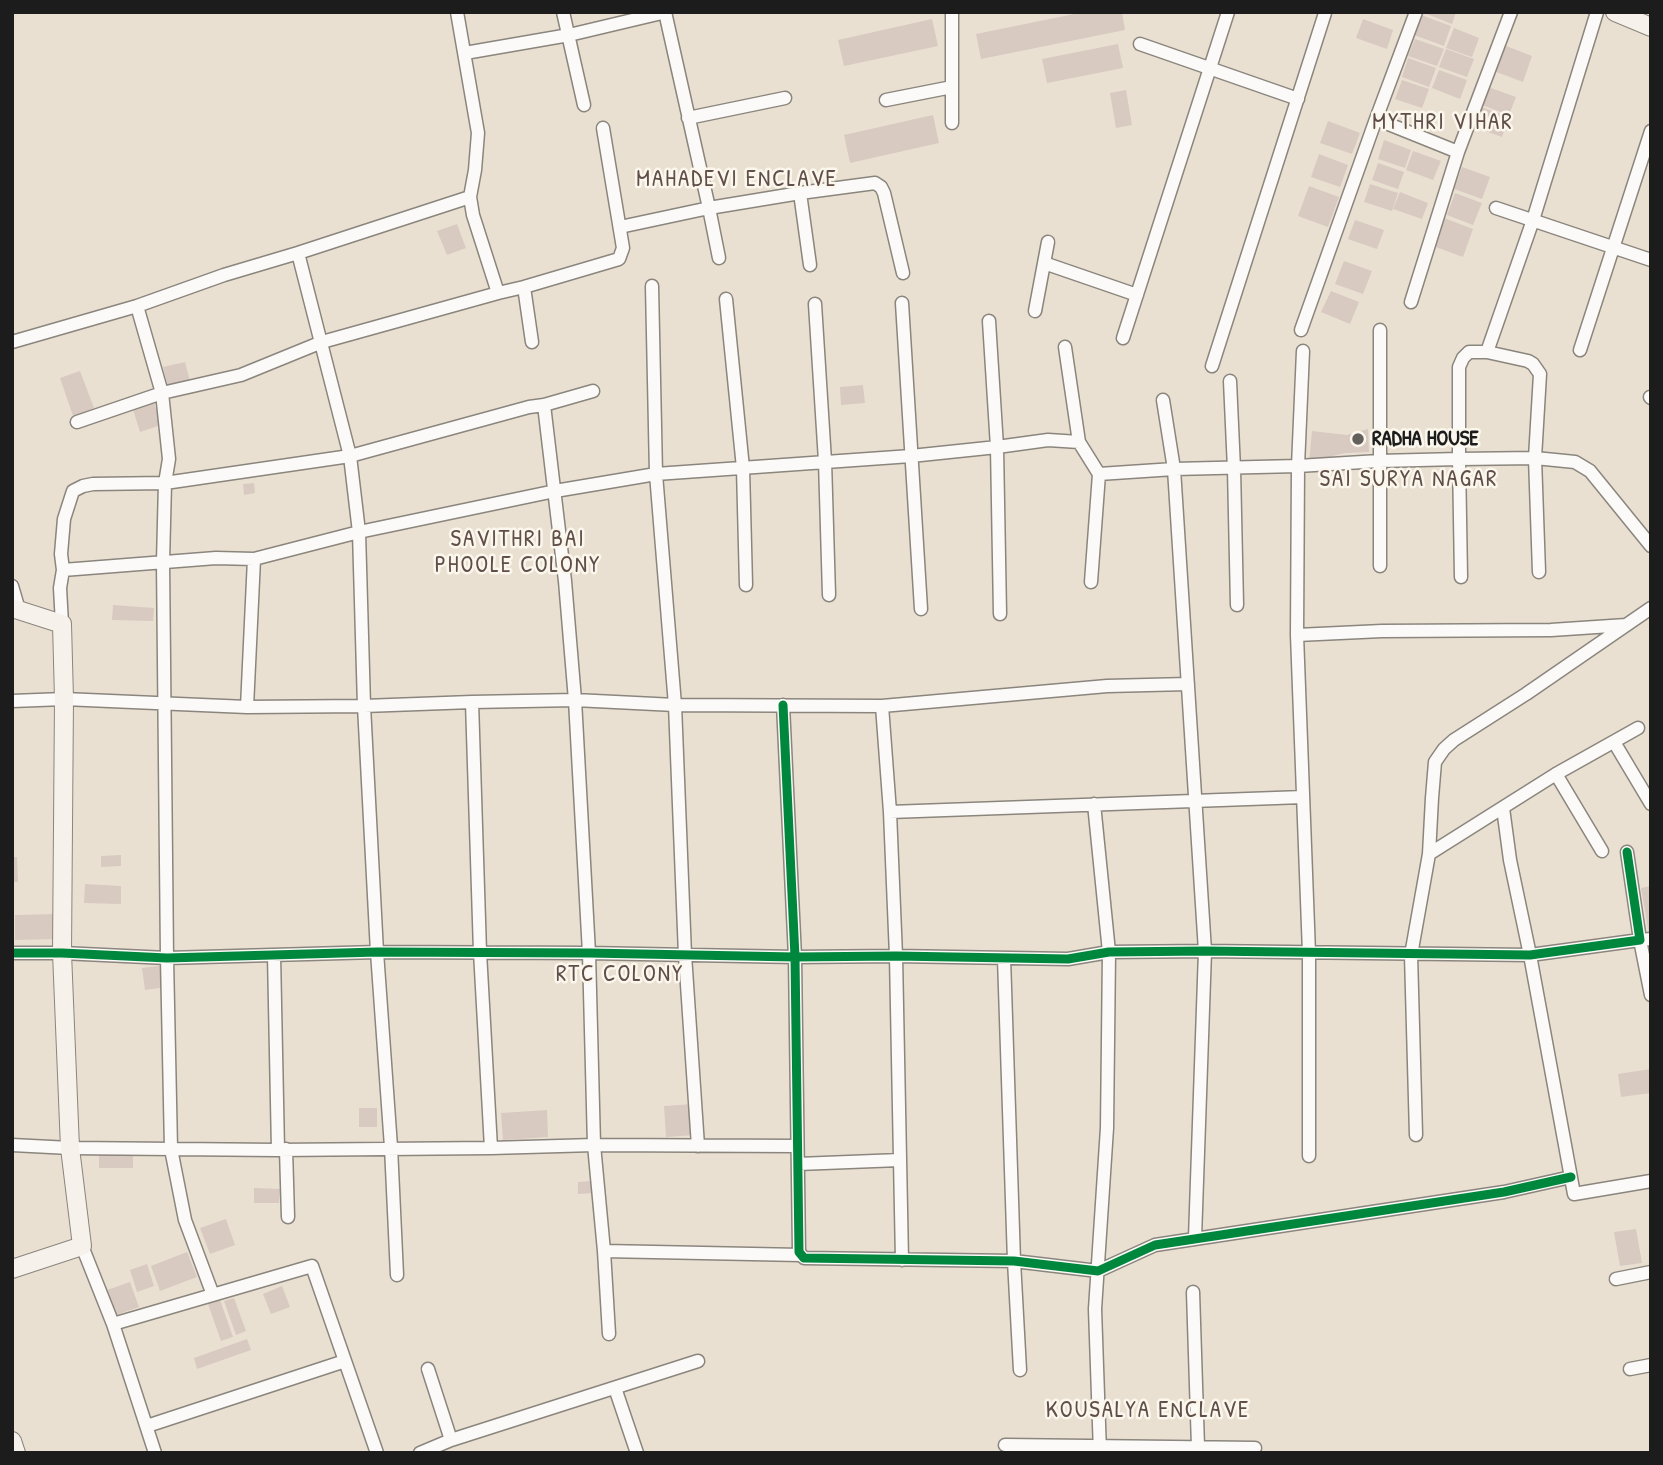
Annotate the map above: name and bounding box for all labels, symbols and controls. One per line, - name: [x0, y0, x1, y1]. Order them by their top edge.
- district label: MYTHRI VIHAR: [1374, 109, 1512, 137]
- district label: MAHADEVI ENCLAVE: [638, 166, 836, 194]
- place label: RADHA HOUSE: [1372, 426, 1479, 452]
- marker: RADHA HOUSE: [1350, 431, 1366, 447]
- district label: SAI SURYA NAGAR: [1321, 466, 1497, 494]
- district label: SAVITHRI BAI PHOOLE COLONY: [436, 526, 600, 580]
- district label: RTC COLONY: [557, 961, 683, 989]
- district label: KOUSALYA ENCLAVE: [1048, 1397, 1248, 1425]

